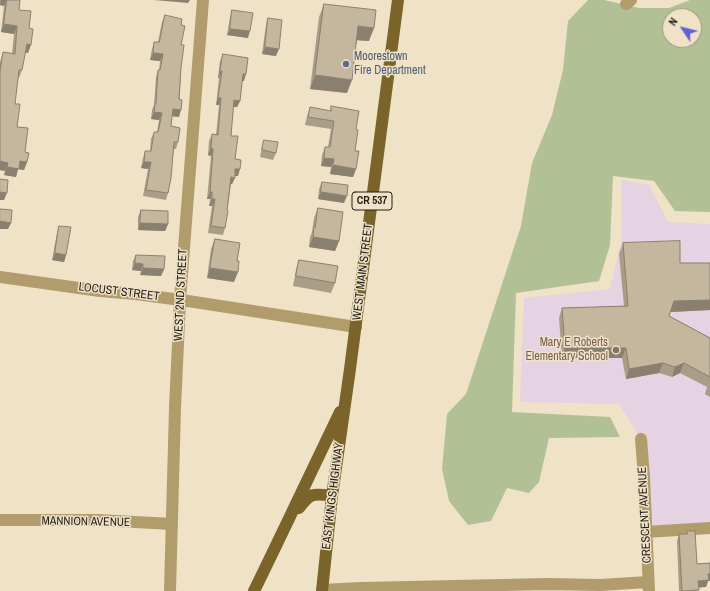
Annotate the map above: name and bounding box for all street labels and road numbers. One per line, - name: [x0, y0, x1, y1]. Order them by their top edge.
- road number: CR 537: [352, 192, 392, 210]
- street label: WEST MAIN STREET: [350, 223, 376, 321]
- street label: WEST 2ND STREET: [171, 248, 191, 342]
- street label: LOCUST STREET: [78, 280, 160, 304]
- street label: EAST KINGS HIGHWAY: [319, 442, 347, 550]
- street label: CRESCENT AVENUE: [635, 466, 655, 564]
- street label: MANNION AVENUE: [41, 514, 131, 530]

